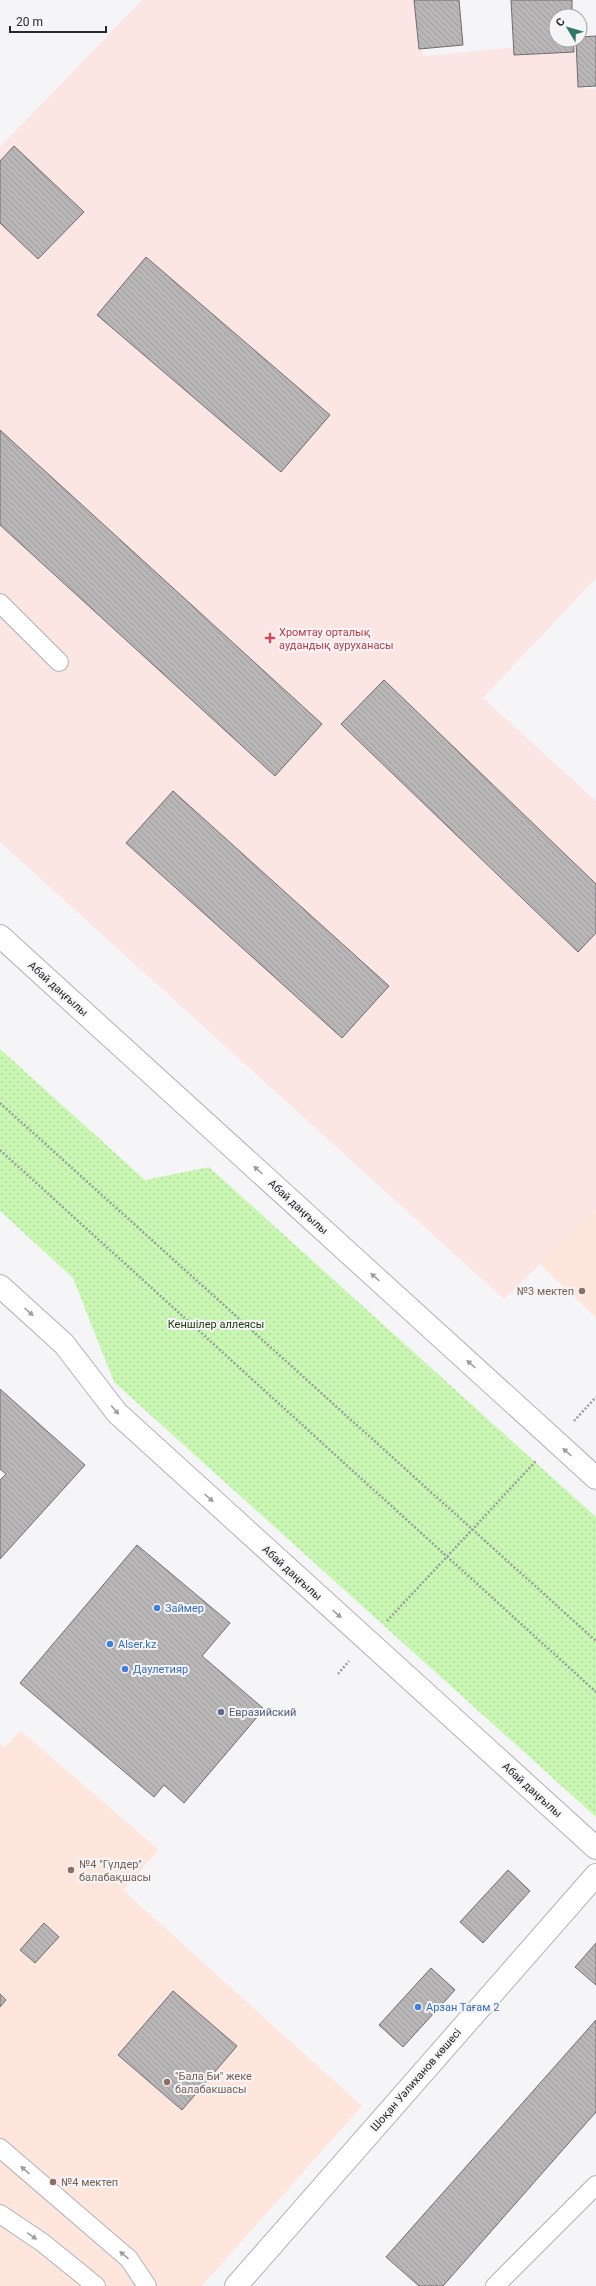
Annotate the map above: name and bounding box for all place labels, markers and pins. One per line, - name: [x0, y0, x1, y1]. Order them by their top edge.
- place label: Хромтау орталық аудандық ауруханасы: [279, 626, 394, 652]
- marker: Хромтау орталық аудандық ауруханасы: [264, 632, 276, 644]
- place label: №3 мектеп: [517, 1285, 574, 1298]
- marker: №3 мектеп: [577, 1286, 587, 1296]
- place label: Займер: [165, 1602, 204, 1615]
- marker: Займер: [152, 1603, 162, 1613]
- place label: Alser.kz: [118, 1638, 157, 1651]
- marker: Alser.kz: [105, 1639, 115, 1649]
- place label: Даулетияр: [133, 1663, 188, 1676]
- marker: Даулетияр: [120, 1664, 130, 1674]
- place label: Евразийский: [229, 1706, 296, 1719]
- marker: Евразийский: [216, 1707, 226, 1717]
- place label: №4 "Гүлдер" балабақшасы: [79, 1858, 151, 1884]
- marker: №4 "Гүлдер" балабақшасы: [66, 1865, 76, 1875]
- place label: Арзан Тағам 2: [426, 2001, 499, 2014]
- marker: Арзан Тағам 2: [413, 2002, 423, 2012]
- place label: "Бала Би" жеке балабакшасы: [175, 2070, 252, 2096]
- marker: "Бала Би" жеке балабакшасы: [162, 2077, 172, 2087]
- place label: №4 мектеп: [61, 2176, 118, 2189]
- marker: №4 мектеп: [48, 2177, 58, 2187]

